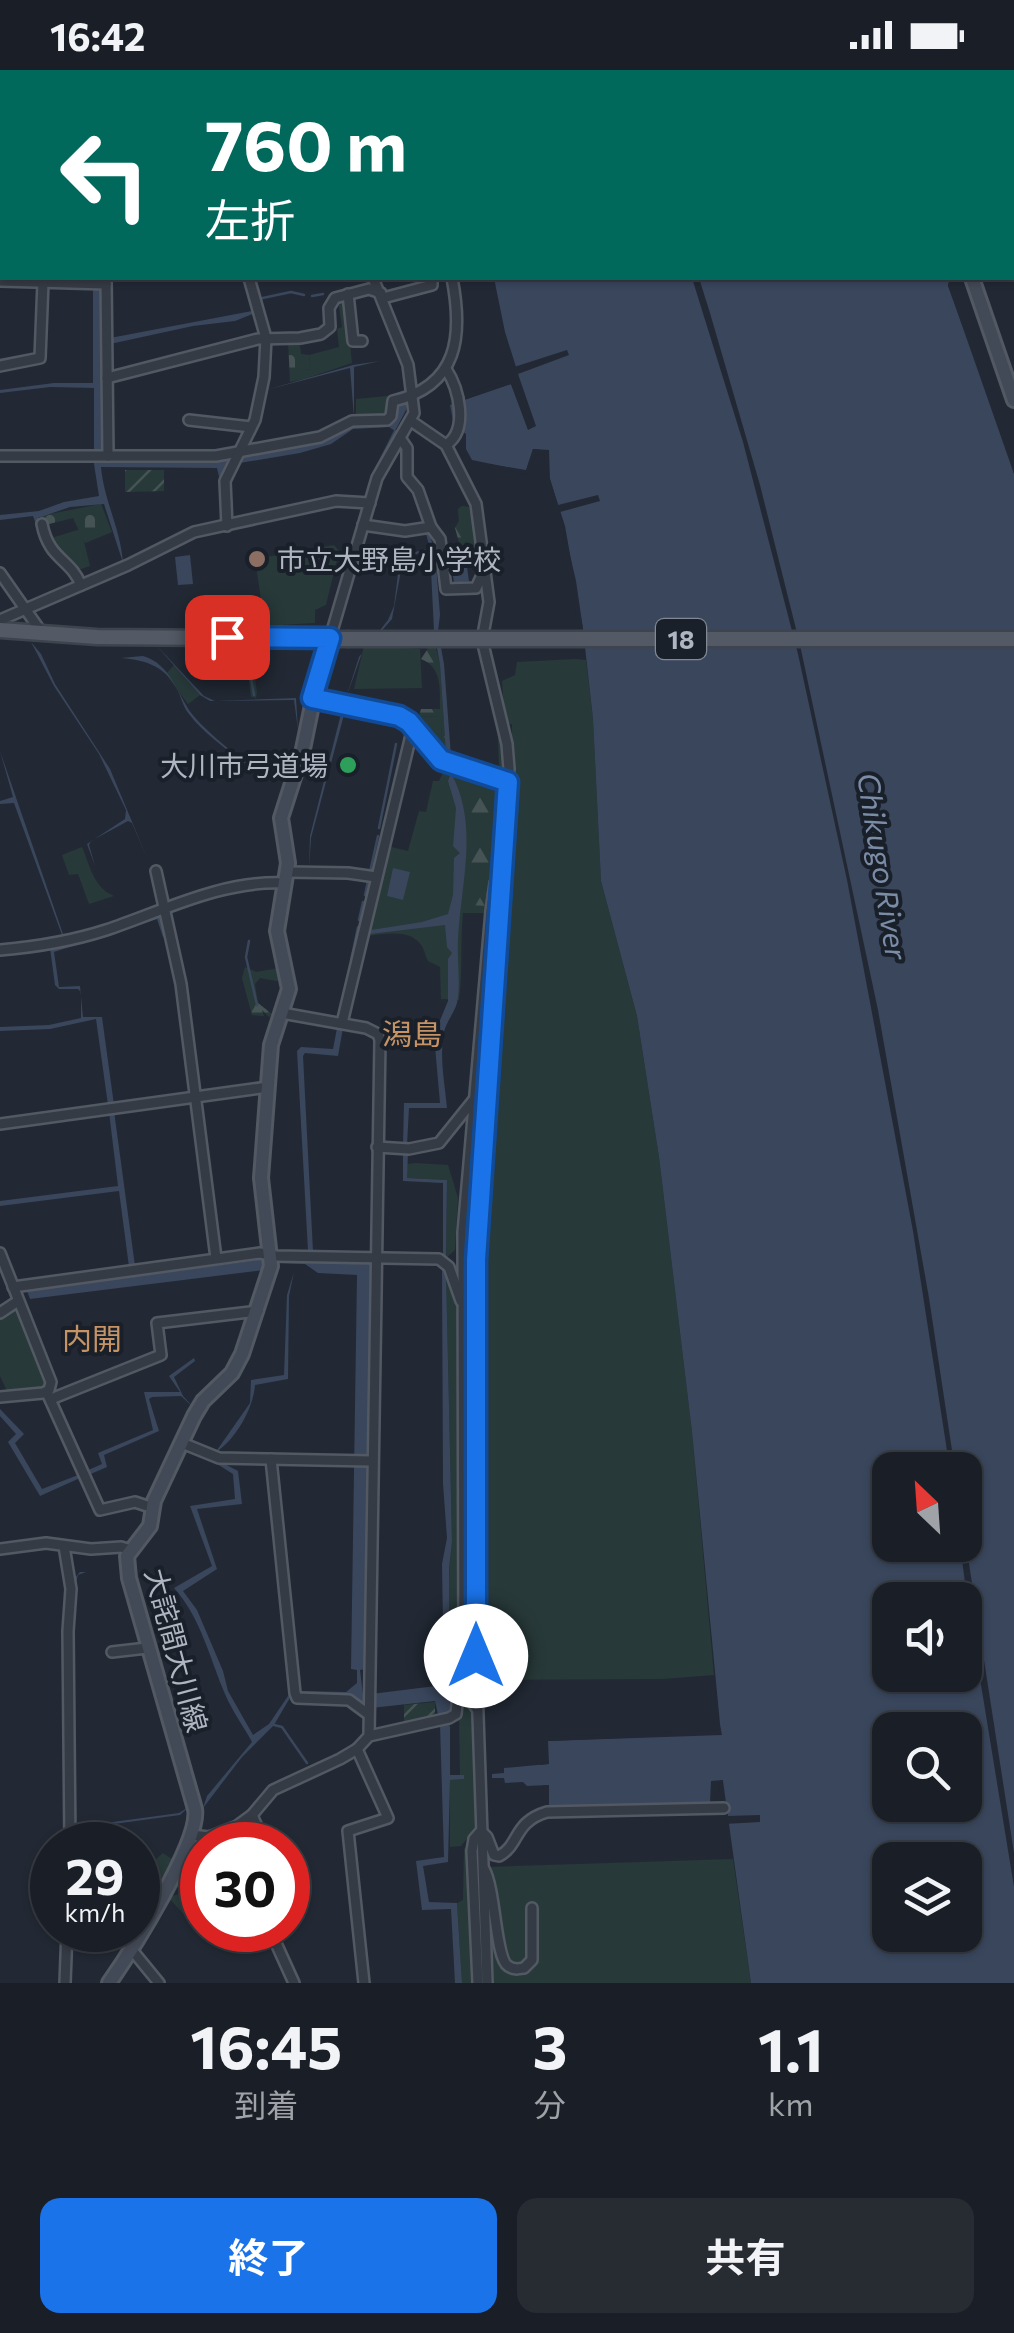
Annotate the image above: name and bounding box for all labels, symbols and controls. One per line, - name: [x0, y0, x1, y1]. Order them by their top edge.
- text: 16:42: [50, 12, 145, 59]
- text: 760 m: [205, 100, 407, 185]
- icon: left: [40, 110, 170, 240]
- text: 左折: [205, 191, 295, 246]
- place label: 市立大野島小学校: [277, 542, 501, 576]
- marker: 市立大野島小学校: [246, 548, 268, 570]
- pin: [185, 595, 270, 680]
- icon: arrive: [200, 610, 255, 665]
- road number: 18: [656, 619, 706, 659]
- place label: 大川市弓道場: [160, 748, 328, 782]
- marker: 大川市弓道場: [337, 754, 359, 776]
- water label: Chikugo River: [851, 770, 917, 963]
- district label: 潟島: [382, 1014, 442, 1051]
- district label: 内開: [62, 1319, 122, 1356]
- north arrow: [872, 1452, 982, 1562]
- map controls: [872, 1452, 982, 1952]
- street label: 大詫間大川線: [139, 1564, 215, 1736]
- button: sound: [872, 1582, 982, 1692]
- position arrow: [424, 1604, 528, 1708]
- button: search: [872, 1712, 982, 1822]
- speed limit sign: 30: [180, 1822, 310, 1952]
- button: layers: [872, 1842, 982, 1952]
- text: 29: [65, 1844, 124, 1905]
- text: km/h: [65, 1897, 125, 1927]
- text: 16:45: [190, 2008, 342, 2081]
- text: 3: [533, 2008, 568, 2081]
- text: 1.1: [758, 2011, 824, 2084]
- text: km: [768, 2083, 813, 2123]
- text: 到着: [234, 2084, 298, 2124]
- text: 分: [534, 2084, 566, 2124]
- button: 終了: [40, 2198, 497, 2313]
- button: 共有: [517, 2198, 974, 2313]

